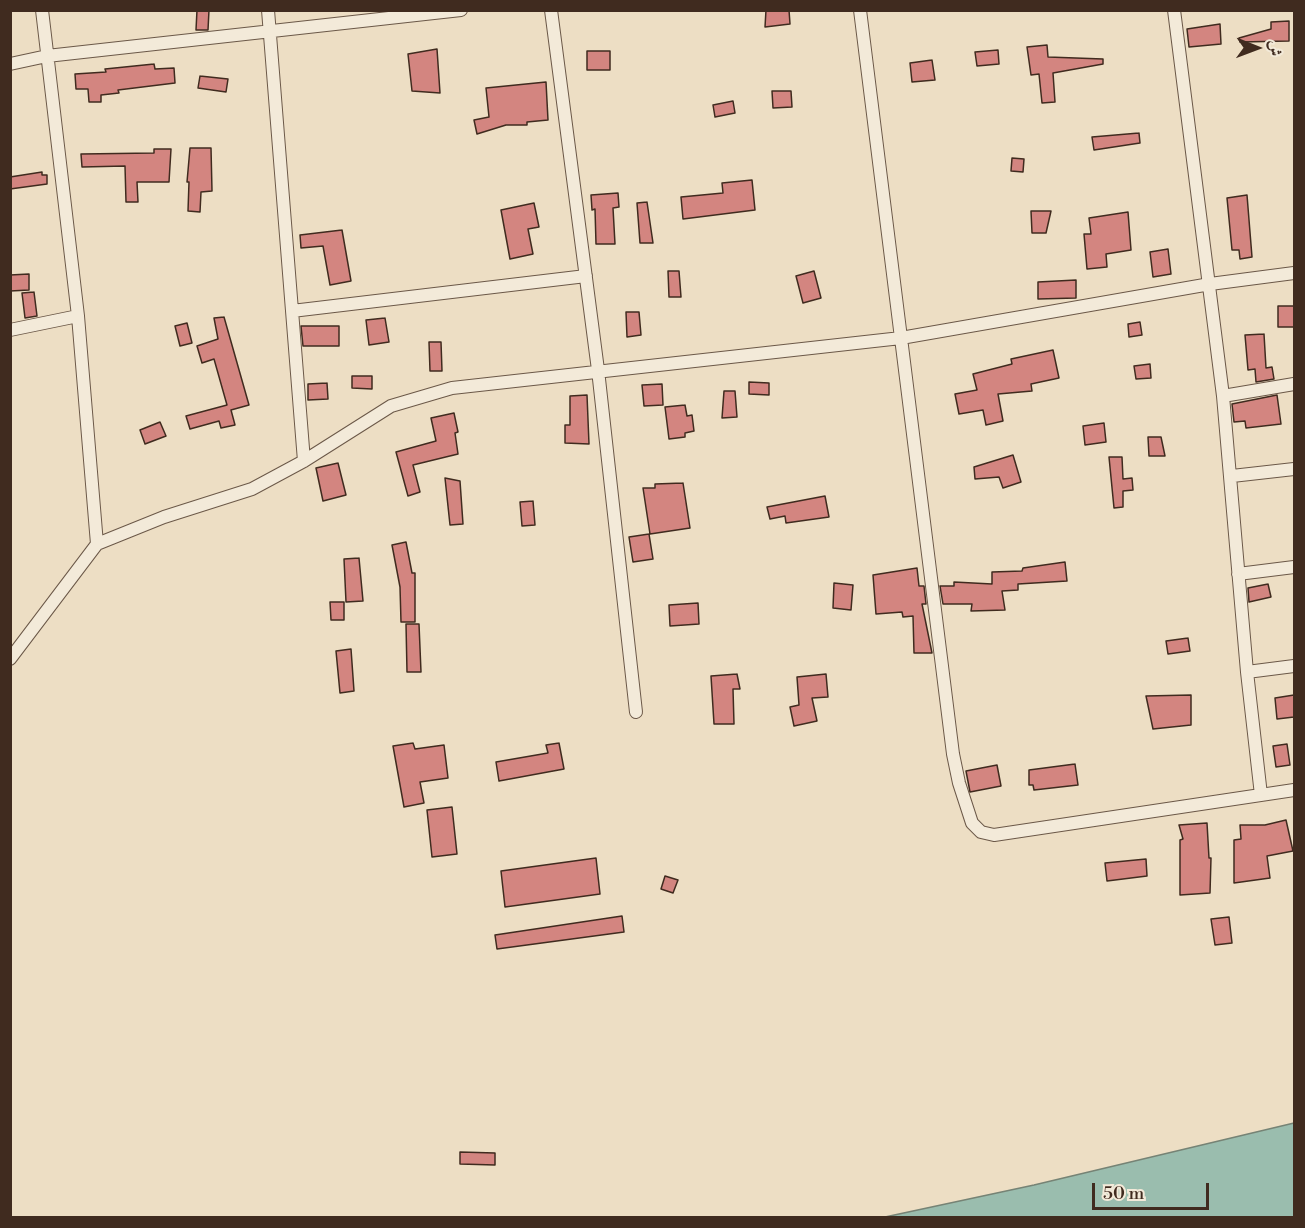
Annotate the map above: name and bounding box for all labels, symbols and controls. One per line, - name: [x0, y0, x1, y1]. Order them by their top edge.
- north arrow: [1227, 18, 1287, 78]
- text: ش: [1265, 40, 1285, 56]
- scale bar: [1095, 1171, 1212, 1209]
- text: 50 m: [1103, 1182, 1144, 1205]

